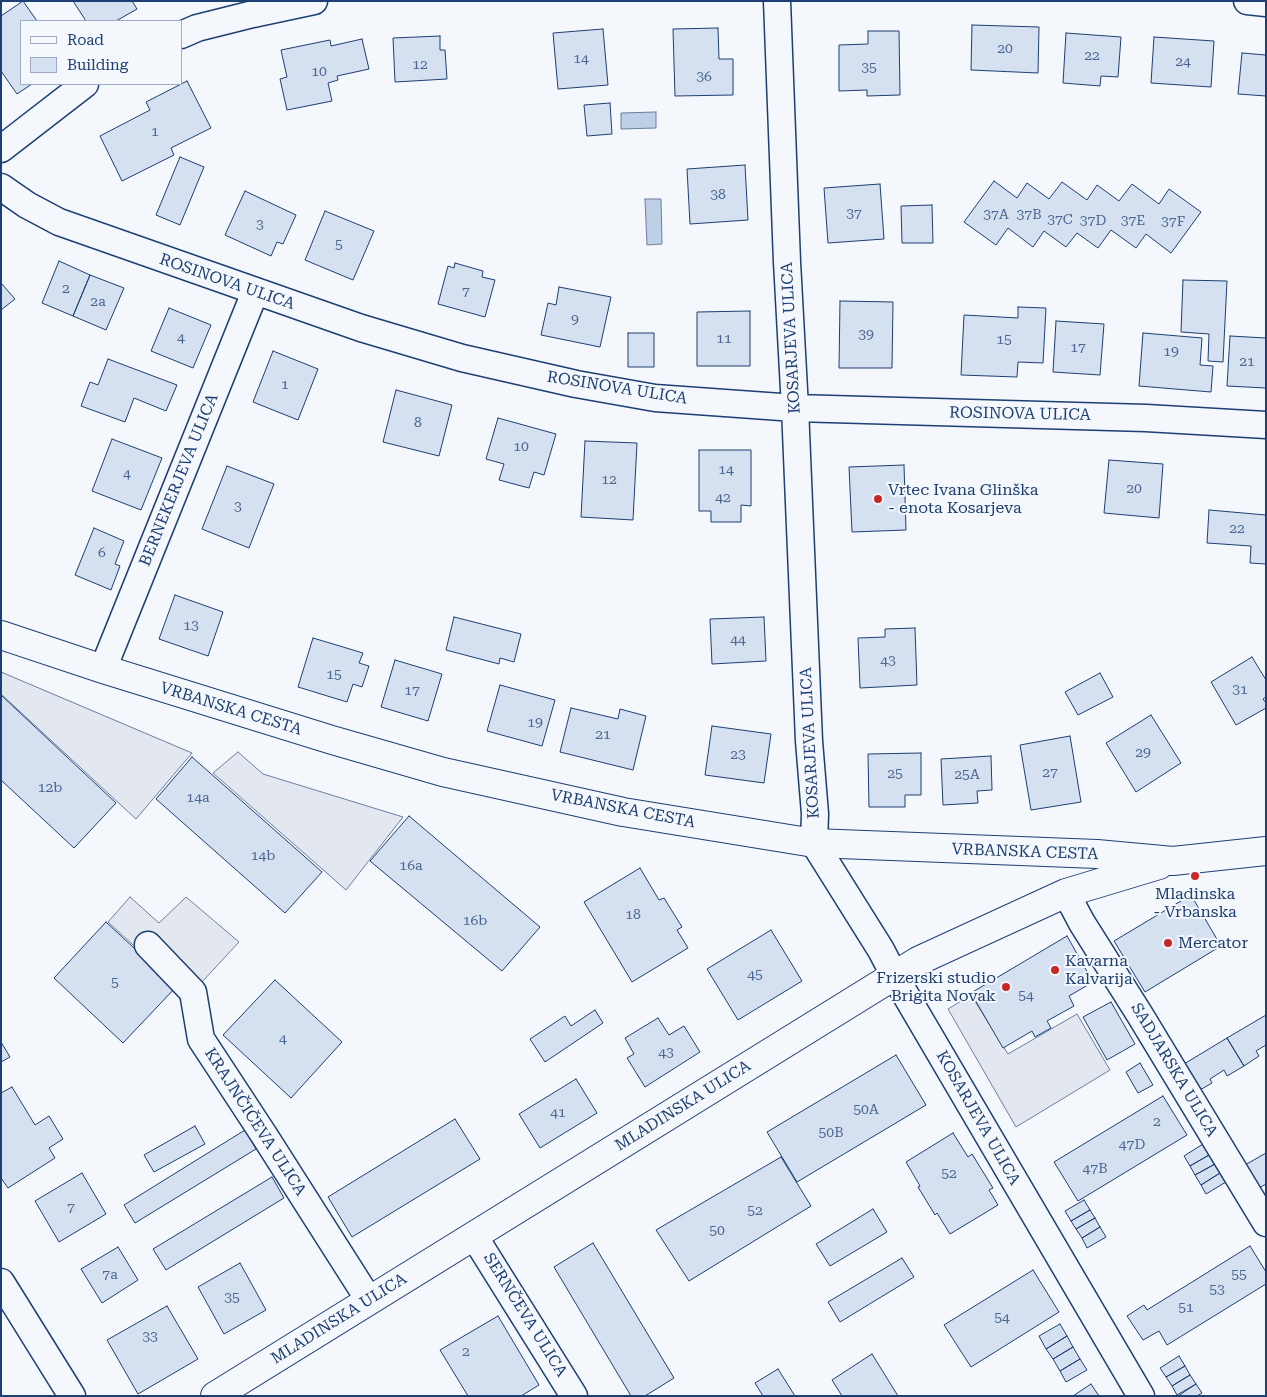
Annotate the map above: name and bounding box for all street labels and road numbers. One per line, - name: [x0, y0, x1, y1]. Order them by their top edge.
- street label: ROSINOVA ULICA: [157, 250, 297, 314]
- street label: KOSARJEVA ULICA: [777, 262, 805, 414]
- street label: ROSINOVA ULICA: [545, 367, 689, 409]
- street label: BERNEKERJEVA ULICA: [136, 391, 222, 569]
- street label: ROSINOVA ULICA: [949, 403, 1091, 425]
- street label: KOSARJEVA ULICA: [796, 667, 824, 819]
- street label: VRBANSKA CESTA: [158, 678, 304, 740]
- street label: VRBANSKA CESTA: [549, 786, 697, 832]
- street label: VRBANSKA CESTA: [951, 840, 1099, 864]
- street label: SADJARSKA ULICA: [1126, 1000, 1222, 1140]
- street label: KRAJNČIČEVA ULICA: [200, 1045, 310, 1199]
- street label: KOSARJEVA ULICA: [932, 1047, 1024, 1189]
- street label: MLADINSKA ULICA: [612, 1056, 754, 1156]
- street label: SERNČEVA ULICA: [479, 1249, 571, 1381]
- street label: MLADINSKA ULICA: [268, 1269, 410, 1369]

